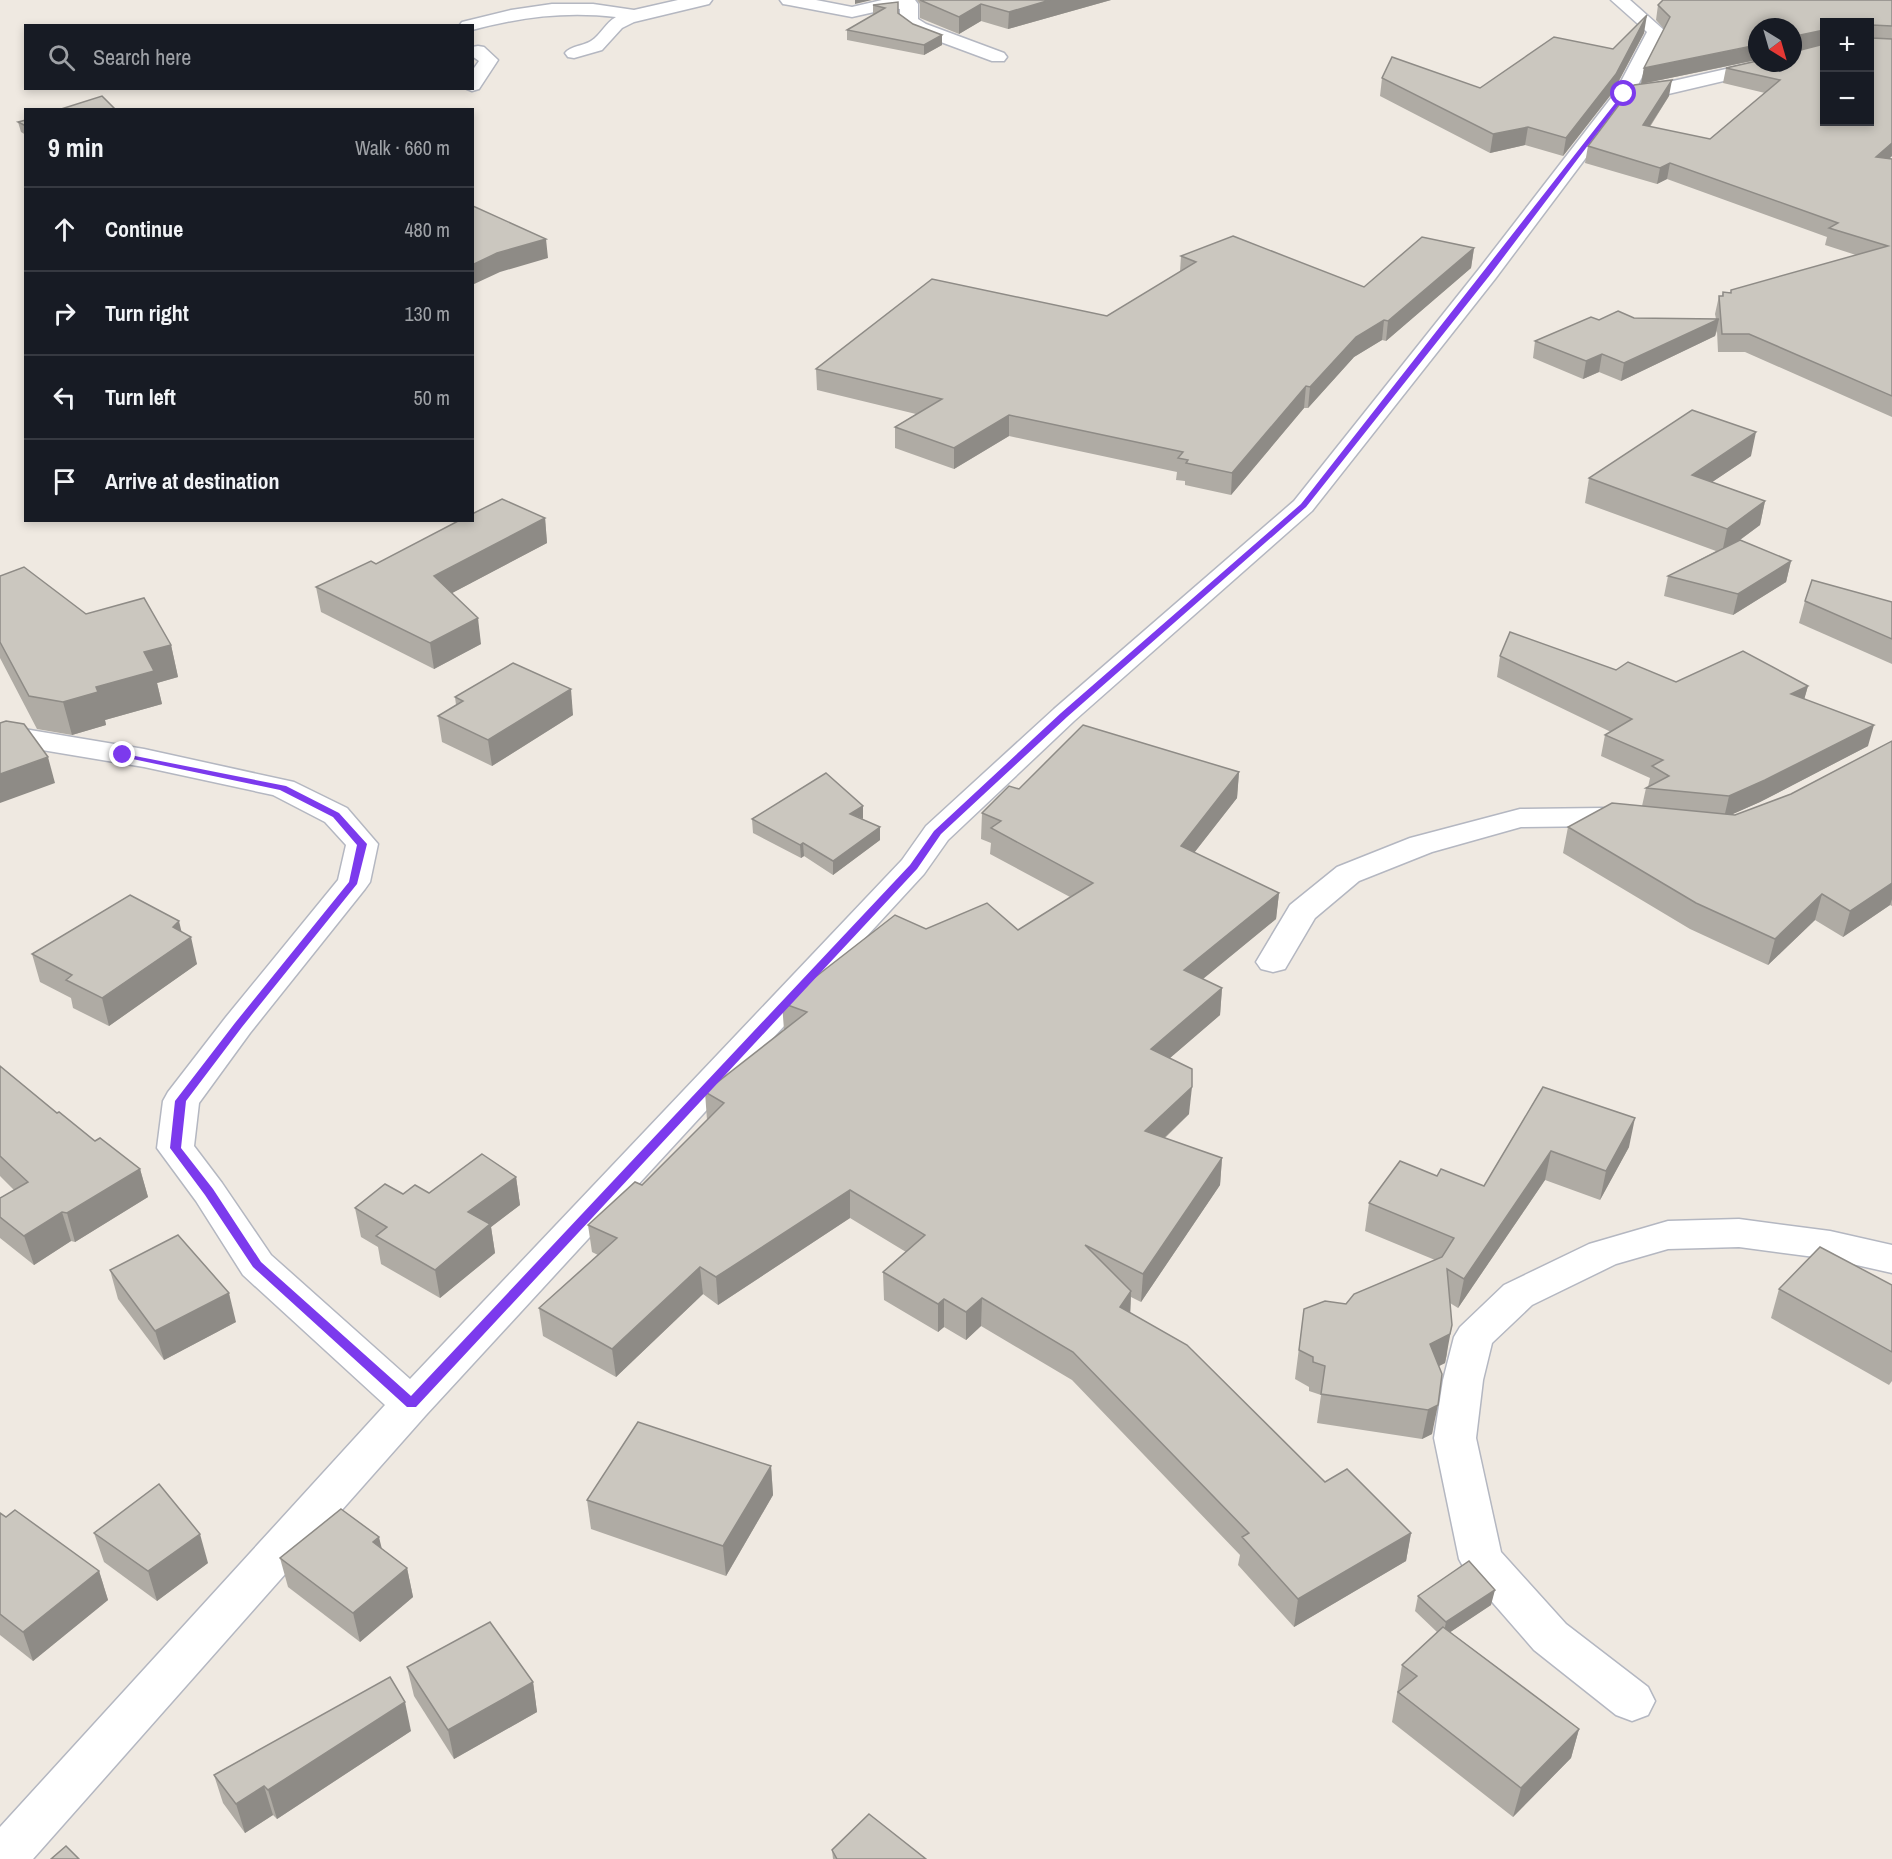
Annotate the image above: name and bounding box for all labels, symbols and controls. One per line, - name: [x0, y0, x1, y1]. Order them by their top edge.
- north arrow: [1748, 18, 1802, 72]
- map controls: [1820, 18, 1874, 126]
- button: +: [1820, 18, 1874, 72]
- search box: [24, 24, 474, 90]
- icon: search: [45, 41, 78, 74]
- text: Search here: [93, 42, 191, 72]
- button: −: [1820, 72, 1874, 126]
- route start: [1610, 80, 1636, 106]
- text: 9 min: [48, 130, 104, 165]
- text: Walk · 660 m: [355, 134, 450, 161]
- icon: ahead: [48, 213, 81, 246]
- text: Continue: [105, 214, 183, 244]
- text: 480 m: [404, 216, 450, 243]
- icon: right: [48, 297, 81, 330]
- text: Turn right: [105, 298, 189, 328]
- text: 130 m: [404, 300, 450, 327]
- icon: left: [48, 381, 81, 414]
- text: Turn left: [105, 382, 176, 412]
- text: 50 m: [414, 384, 450, 411]
- icon: arrive: [48, 465, 81, 498]
- text: Arrive at destination: [105, 466, 279, 496]
- route end: [109, 741, 135, 767]

